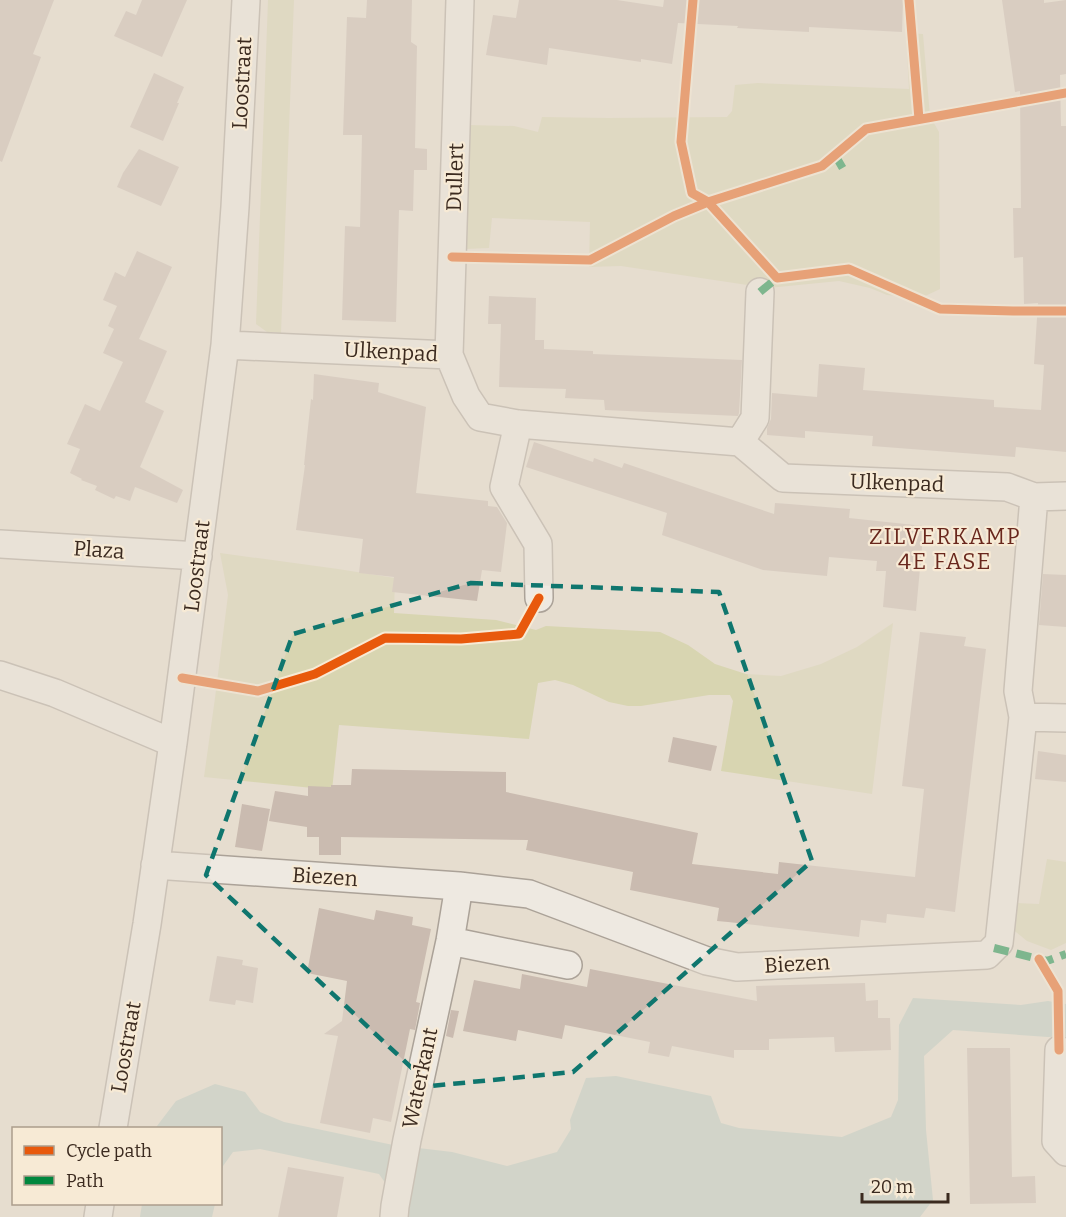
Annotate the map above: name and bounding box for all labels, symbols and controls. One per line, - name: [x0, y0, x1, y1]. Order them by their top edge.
- street label: Loostraat: [227, 36, 257, 130]
- street label: Dullert: [441, 142, 469, 212]
- street label: Ulkenpad: [343, 337, 439, 367]
- street label: Ulkenpad: [849, 468, 945, 498]
- street label: Loostraat: [178, 518, 216, 613]
- district label: ZILVERKAMP 4E FASE: [869, 523, 1021, 575]
- street label: Plaza: [73, 535, 126, 565]
- street label: Biezen: [291, 862, 359, 892]
- street label: Biezen: [763, 949, 831, 979]
- street label: Loostraat: [105, 999, 147, 1095]
- street label: Waterkant: [397, 1025, 443, 1131]
- legend: [12, 1127, 222, 1205]
- text: Cycle path: [66, 1140, 152, 1162]
- scale bar: [862, 1166, 948, 1204]
- text: Path: [66, 1170, 104, 1192]
- text: 20 m: [871, 1176, 913, 1198]

